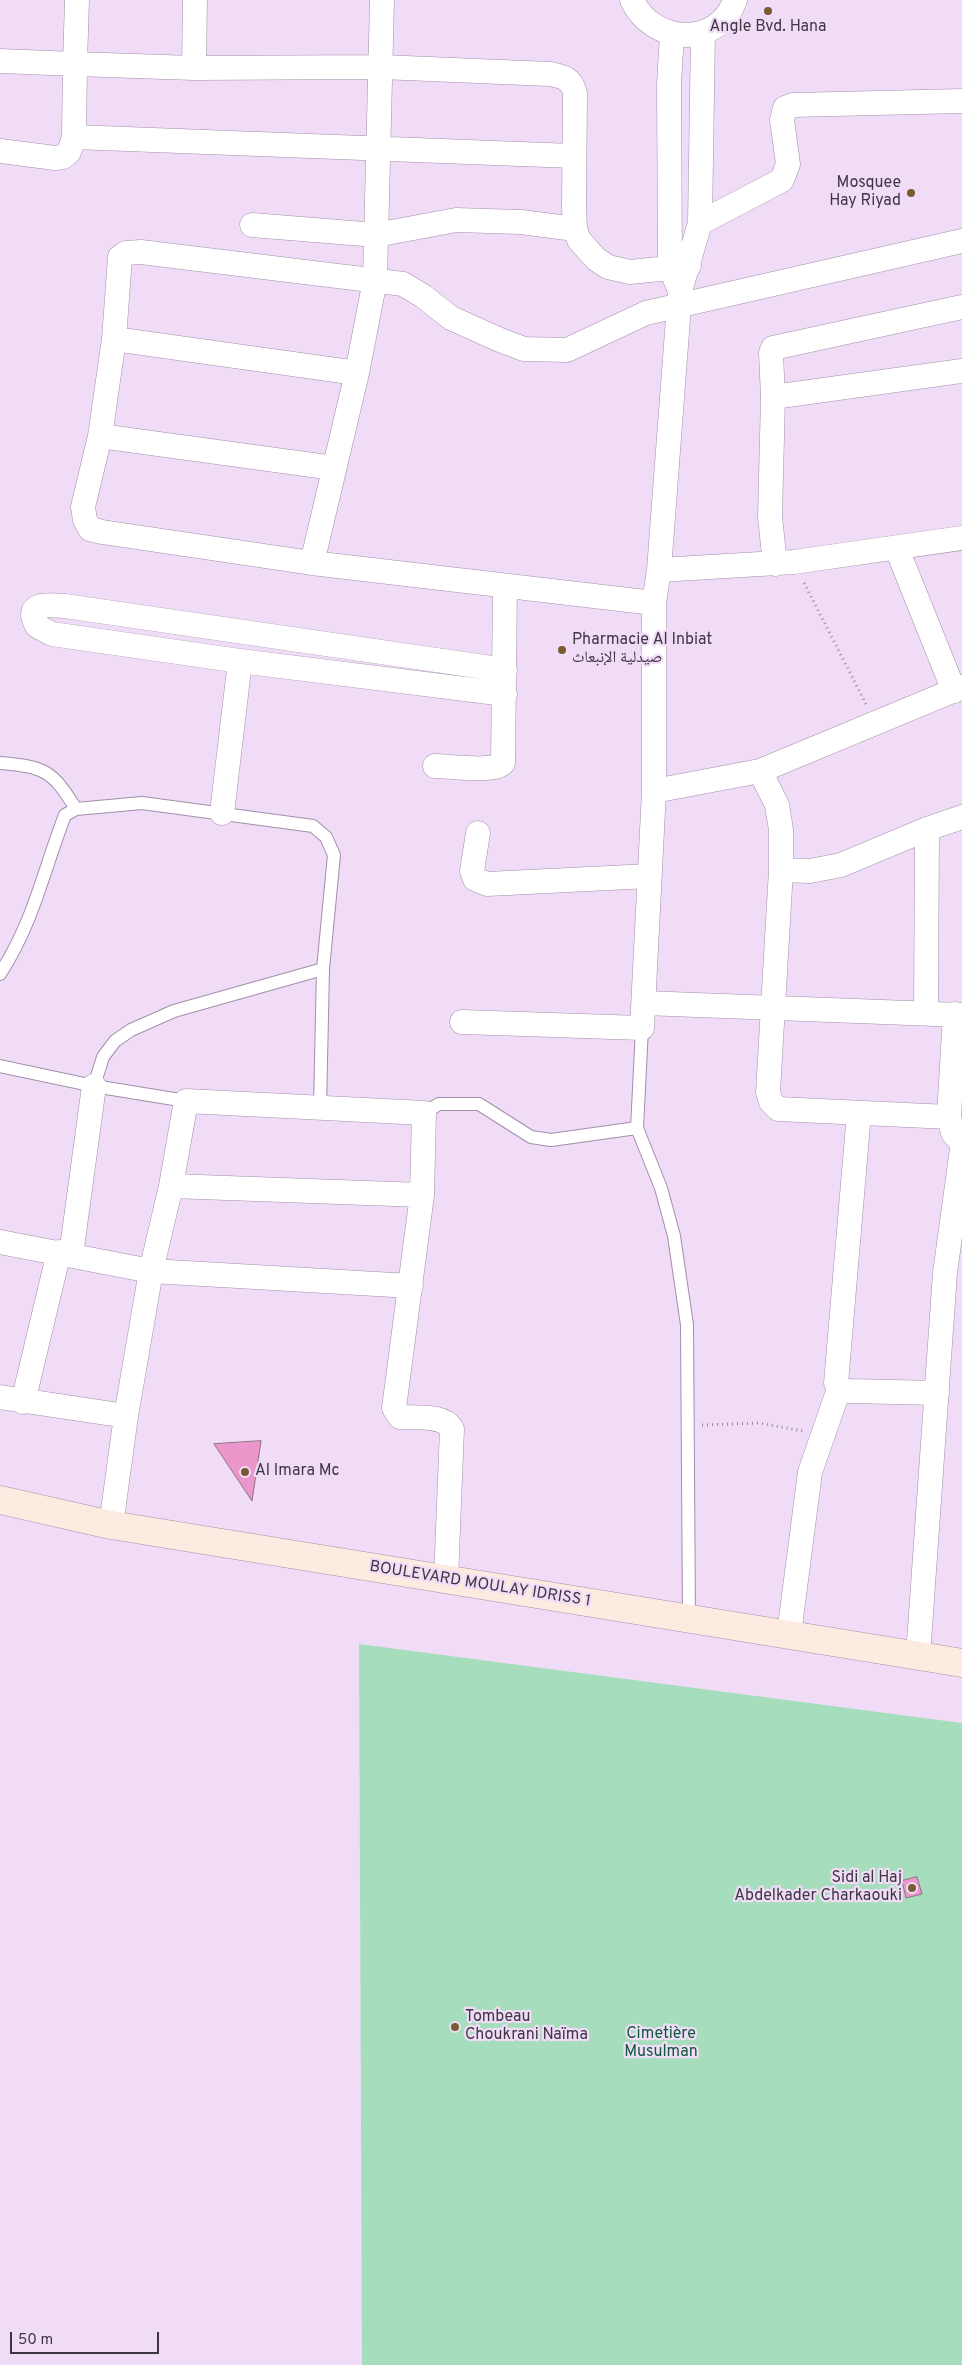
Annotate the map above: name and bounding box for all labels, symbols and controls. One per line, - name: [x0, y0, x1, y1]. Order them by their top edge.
- marker: Angle Bvd. Hana: [762, 5, 774, 17]
- place label: Angle Bvd. Hana: [709, 18, 827, 38]
- place label: Mosquee Hay Riyad: [829, 174, 901, 212]
- marker: Mosquee Hay Riyad: [905, 187, 917, 199]
- place label: Pharmacie Al Inbiat صيدلية الإنبعاث: [572, 631, 712, 669]
- marker: Pharmacie Al Inbiat صيدلية الإنبعاث: [556, 644, 568, 656]
- place label: Al Imara Mc: [255, 1462, 340, 1482]
- marker: Al Imara Mc: [239, 1466, 251, 1478]
- street label: BOULEVARD MOULAY IDRISS 1: [368, 1558, 592, 1612]
- place label: Sidi al Haj Abdelkader Charkaouki: [734, 1869, 902, 1907]
- marker: Sidi al Haj Abdelkader Charkaouki: [906, 1882, 918, 1894]
- place label: Tombeau Choukrani Naïma: [465, 2008, 588, 2046]
- marker: Tombeau Choukrani Naïma: [449, 2021, 461, 2033]
- park label: Cimetière Musulman: [624, 2025, 698, 2063]
- scale bar: [12, 2322, 161, 2354]
- text: 50 m: [18, 2331, 53, 2350]

